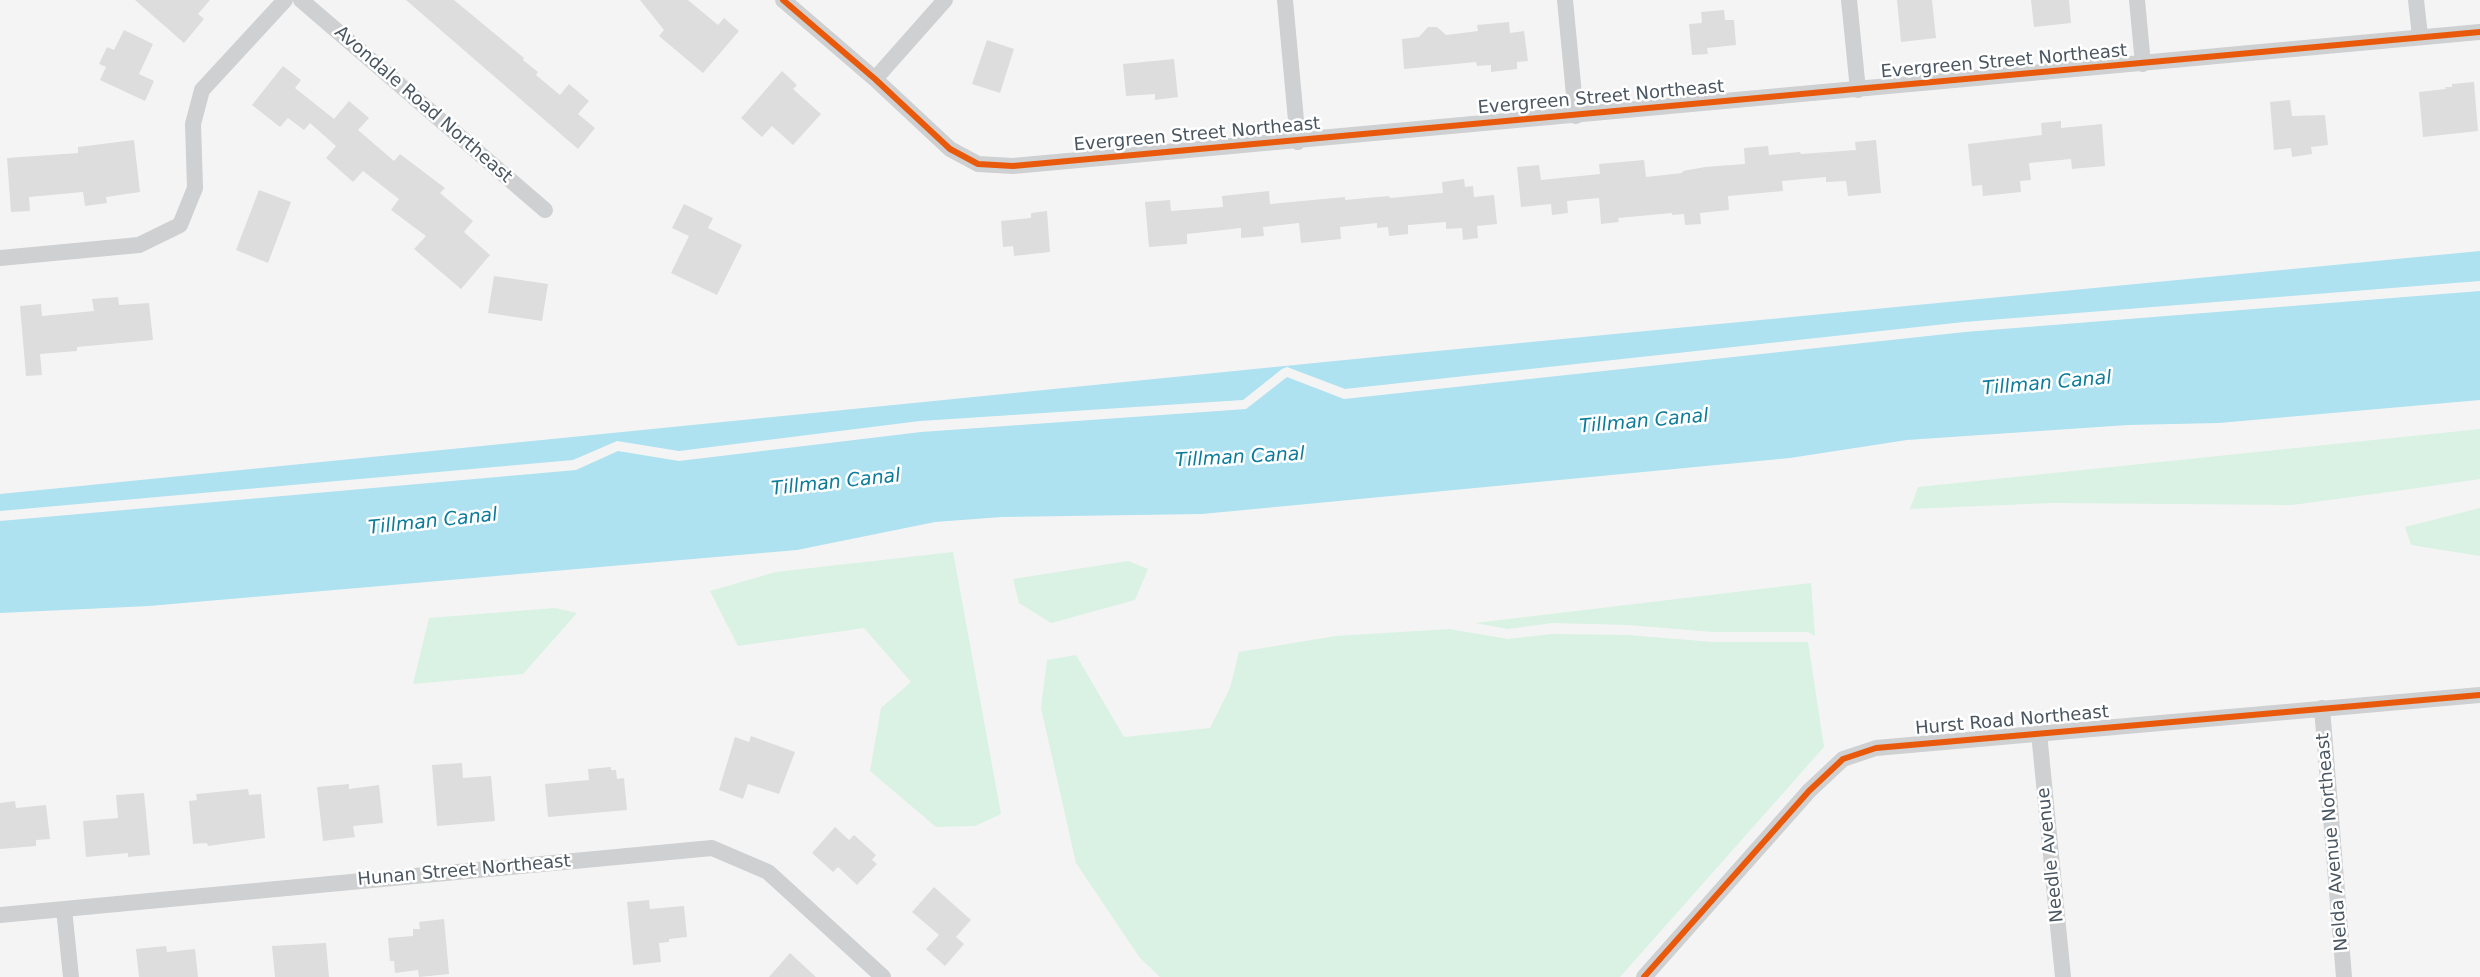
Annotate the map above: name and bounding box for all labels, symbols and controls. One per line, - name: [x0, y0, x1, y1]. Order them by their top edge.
- street label: Avondale Road Northeast: [330, 22, 516, 188]
- street label: Evergreen Street Northeast: [1880, 40, 2128, 84]
- street label: Evergreen Street Northeast: [1477, 76, 1725, 120]
- street label: Evergreen Street Northeast: [1073, 113, 1321, 157]
- water label: Tillman Canal: [1981, 367, 2113, 401]
- water label: Tillman Canal: [1578, 405, 1710, 439]
- water label: Tillman Canal: [1175, 443, 1305, 473]
- water label: Tillman Canal: [770, 465, 902, 501]
- water label: Tillman Canal: [367, 504, 499, 540]
- street label: Hurst Road Northeast: [1914, 702, 2110, 740]
- street label: Nelda Avenue Northeast: [2313, 732, 2353, 952]
- street label: Needle Avenue: [2033, 786, 2069, 924]
- street label: Hunan Street Northeast: [357, 851, 571, 891]

